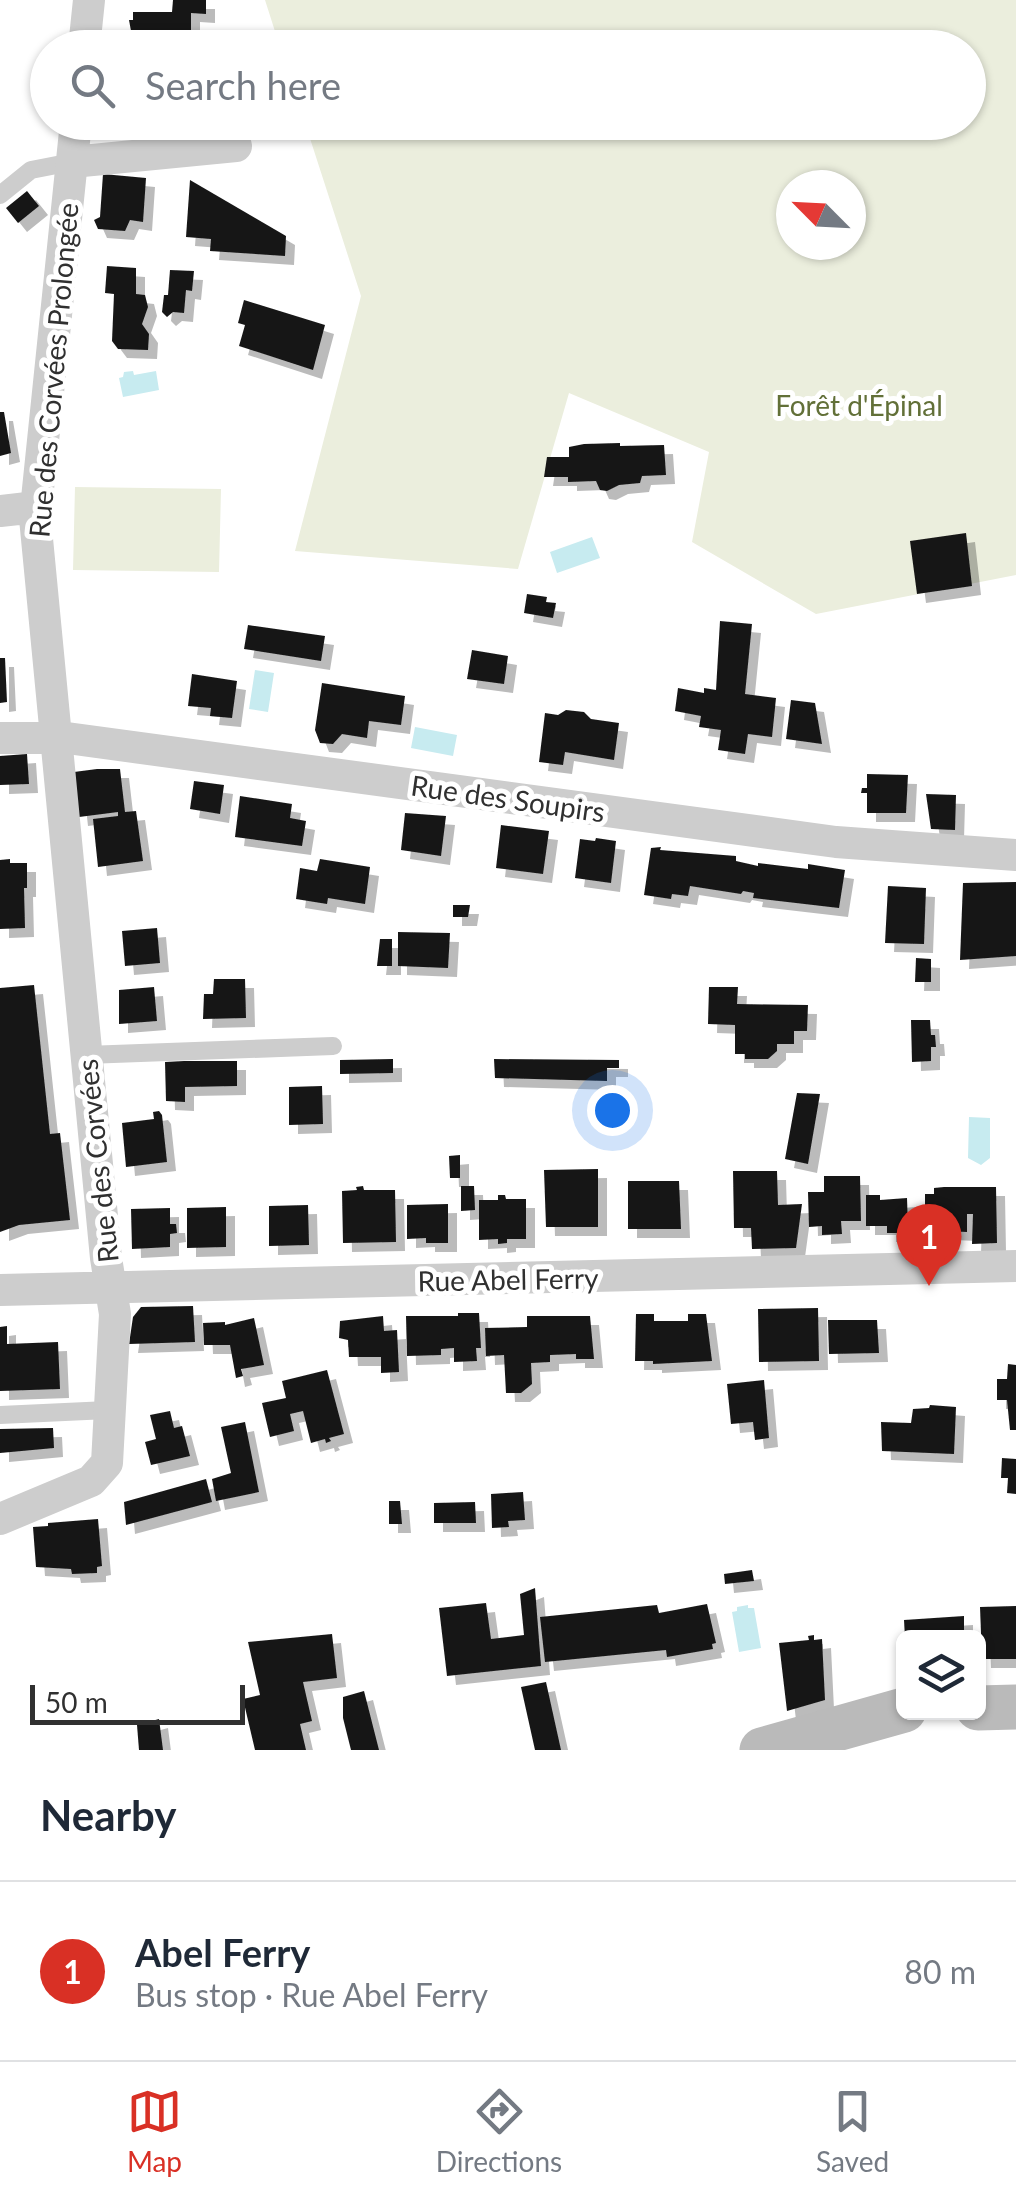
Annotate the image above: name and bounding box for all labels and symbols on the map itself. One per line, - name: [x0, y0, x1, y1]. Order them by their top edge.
- north arrow: [776, 170, 866, 260]
- street label: Rue des Corvées Prolongée: [21, 201, 85, 539]
- park label: Forêt d'Épinal: [775, 388, 943, 422]
- street label: Rue des Soupirs: [409, 768, 607, 828]
- street label: Rue des Corvées: [69, 1058, 125, 1264]
- your location: [587, 1085, 638, 1136]
- pin: 1: [896, 1204, 962, 1286]
- street label: Rue Abel Ferry: [417, 1260, 599, 1298]
- scale bar: [30, 1680, 245, 1724]

